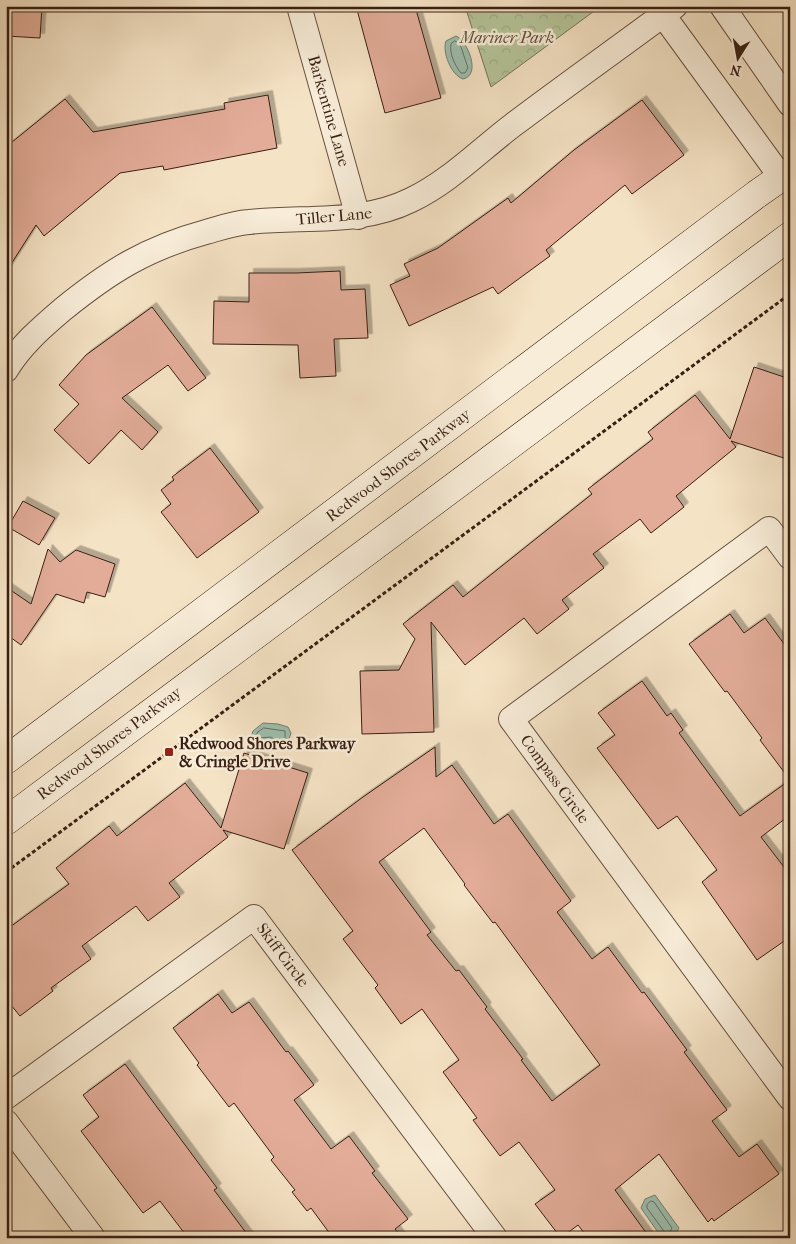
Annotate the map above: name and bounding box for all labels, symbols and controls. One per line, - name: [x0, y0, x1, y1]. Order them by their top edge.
- park label: Mariner Park: [459, 28, 554, 47]
- north arrow: [714, 32, 764, 82]
- street label: Barkentine Lane: [304, 53, 354, 169]
- text: N: [728, 61, 742, 80]
- street label: Tiller Lane: [295, 203, 373, 229]
- street label: Redwood Shores Parkway: [322, 404, 474, 526]
- street label: Redwood Shores Parkway: [33, 682, 185, 804]
- street label: Compass Circle: [517, 731, 594, 827]
- place label: Redwood Shores Parkway & Cringle Drive: [179, 734, 357, 772]
- marker: Redwood Shores Parkway & Cringle Drive: [163, 746, 175, 758]
- street label: Skiff Circle: [253, 919, 313, 991]

